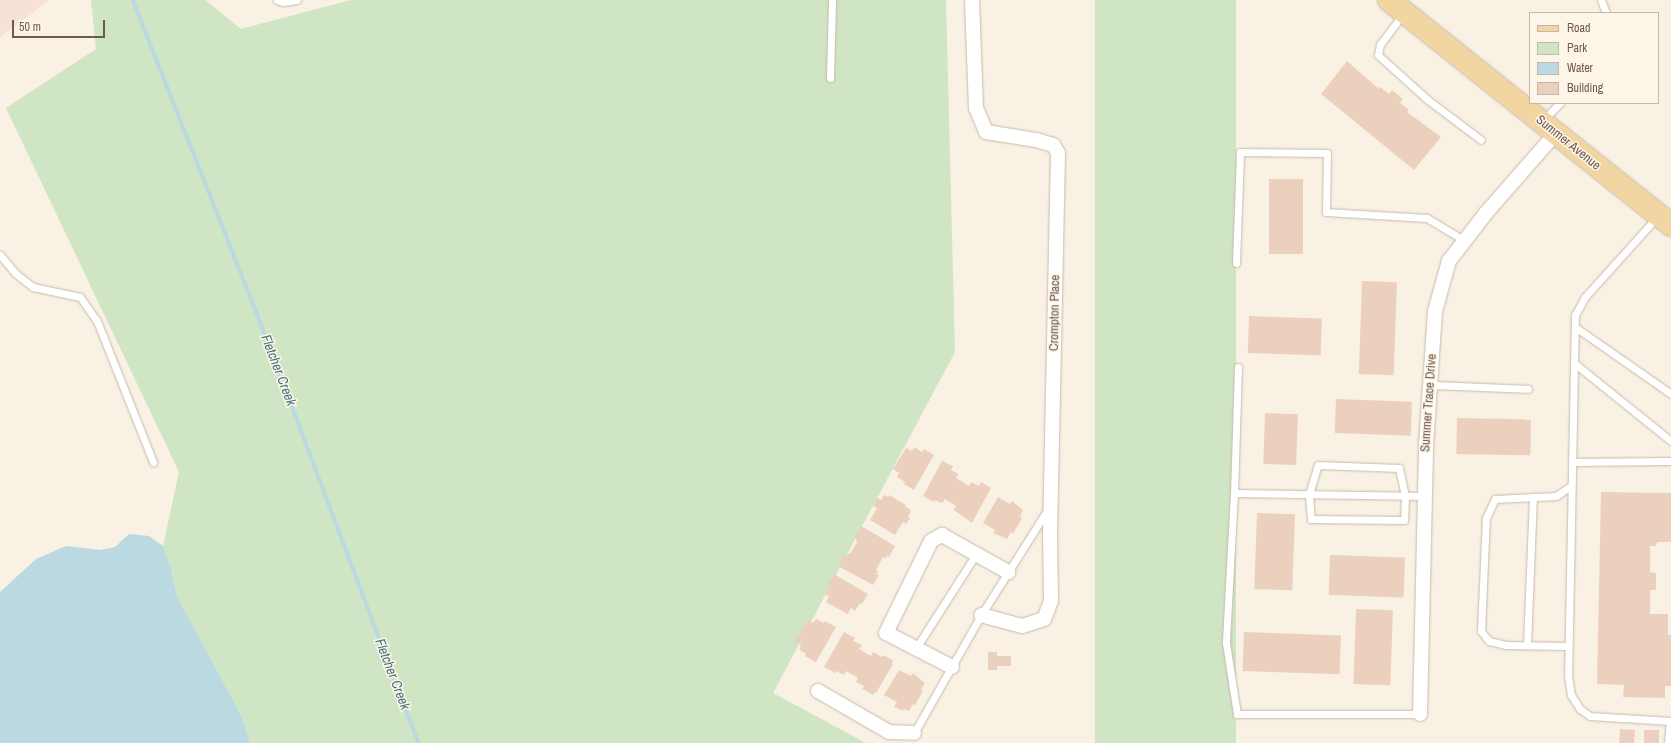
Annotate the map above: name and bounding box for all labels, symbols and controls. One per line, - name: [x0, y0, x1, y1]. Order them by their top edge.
- scale bar: [14, 12, 107, 38]
- legend: [1529, 12, 1659, 104]
- text: 50 m: [19, 19, 41, 35]
- text: Road: [1567, 20, 1591, 36]
- text: Park: [1567, 40, 1587, 56]
- text: Water: [1567, 60, 1593, 76]
- text: Building: [1567, 80, 1603, 96]
- street label: Summer Avenue: [1532, 112, 1604, 174]
- street label: Crompton Place: [1047, 275, 1063, 351]
- water label: Fletcher Creek: [258, 332, 300, 408]
- street label: Summer Trace Drive: [1418, 353, 1440, 453]
- water label: Fletcher Creek: [372, 636, 414, 712]

